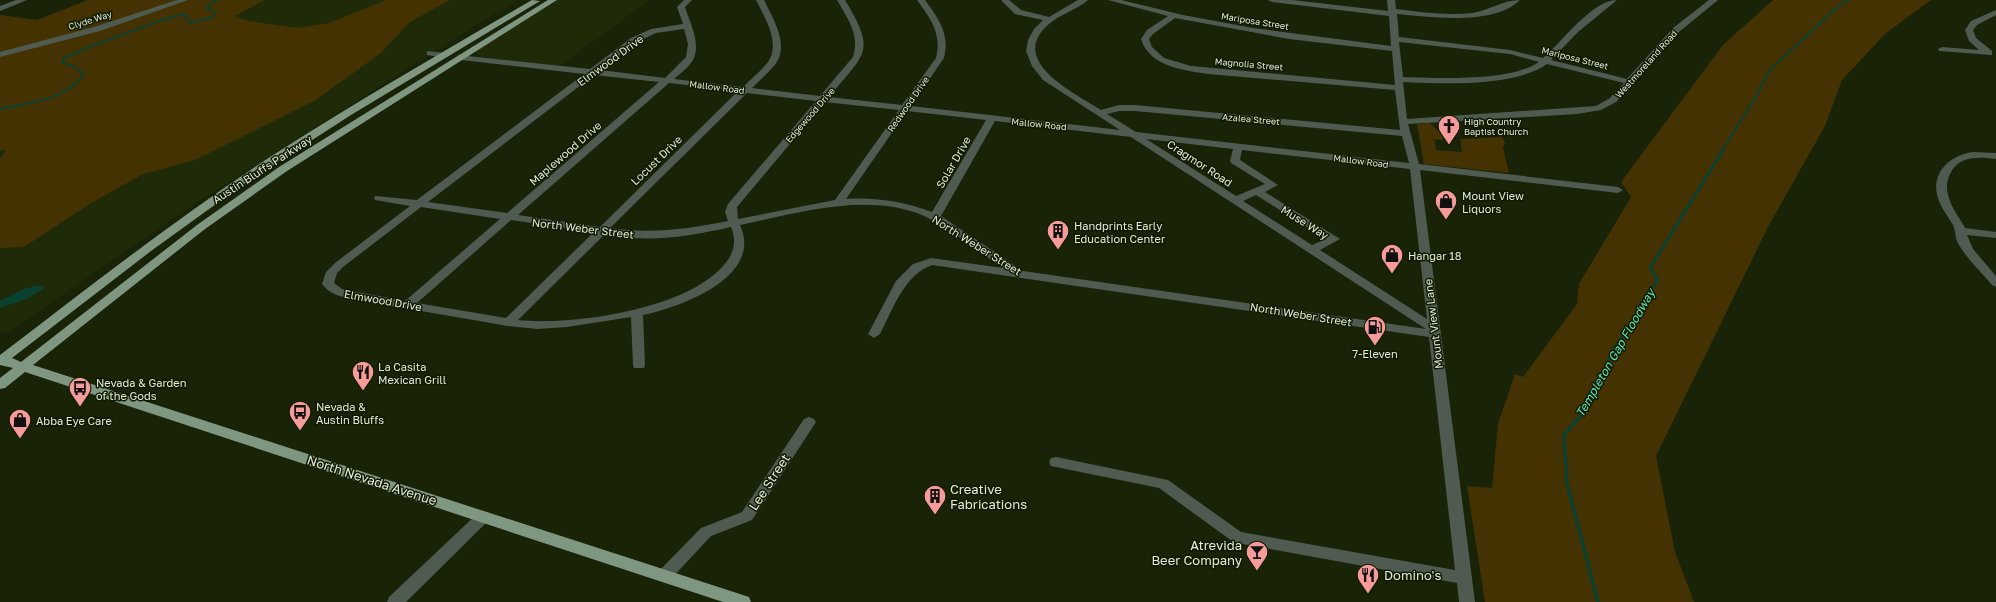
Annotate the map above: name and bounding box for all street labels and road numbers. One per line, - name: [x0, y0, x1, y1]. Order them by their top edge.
- street label: Clyde Way: [67, 8, 113, 32]
- street label: Mariposa Street: [1220, 10, 1290, 32]
- street label: Westmoreland Road: [1613, 28, 1679, 100]
- street label: Elmwood Drive: [574, 32, 646, 88]
- street label: Mariposa Street: [1540, 44, 1610, 72]
- street label: Magnolia Street: [1214, 56, 1284, 73]
- street label: Redwood Drive: [885, 74, 931, 134]
- street label: Mallow Road: [689, 78, 745, 96]
- street label: Edgewood Drive: [783, 85, 837, 145]
- street label: Azalea Street: [1222, 111, 1281, 127]
- street label: Mallow Road: [1011, 116, 1067, 132]
- street label: Maplewood Drive: [526, 118, 604, 188]
- street label: Austin Bluffs Parkway: [210, 132, 314, 206]
- street label: Locust Drive: [628, 133, 684, 187]
- street label: Solar Drive: [933, 134, 973, 190]
- street label: Cragmor Road: [1165, 137, 1235, 189]
- street label: Mallow Road: [1333, 152, 1389, 170]
- street label: Muse Way: [1279, 202, 1331, 242]
- street label: North Weber Street: [930, 212, 1024, 278]
- street label: North Weber Street: [531, 215, 635, 241]
- street label: Mount View Lane: [1421, 278, 1445, 370]
- street label: Elmwood Drive: [343, 287, 423, 313]
- street label: North Weber Street: [1249, 300, 1353, 328]
- street label: North Nevada Avenue: [305, 451, 439, 509]
- street label: Lee Street: [745, 451, 793, 513]

